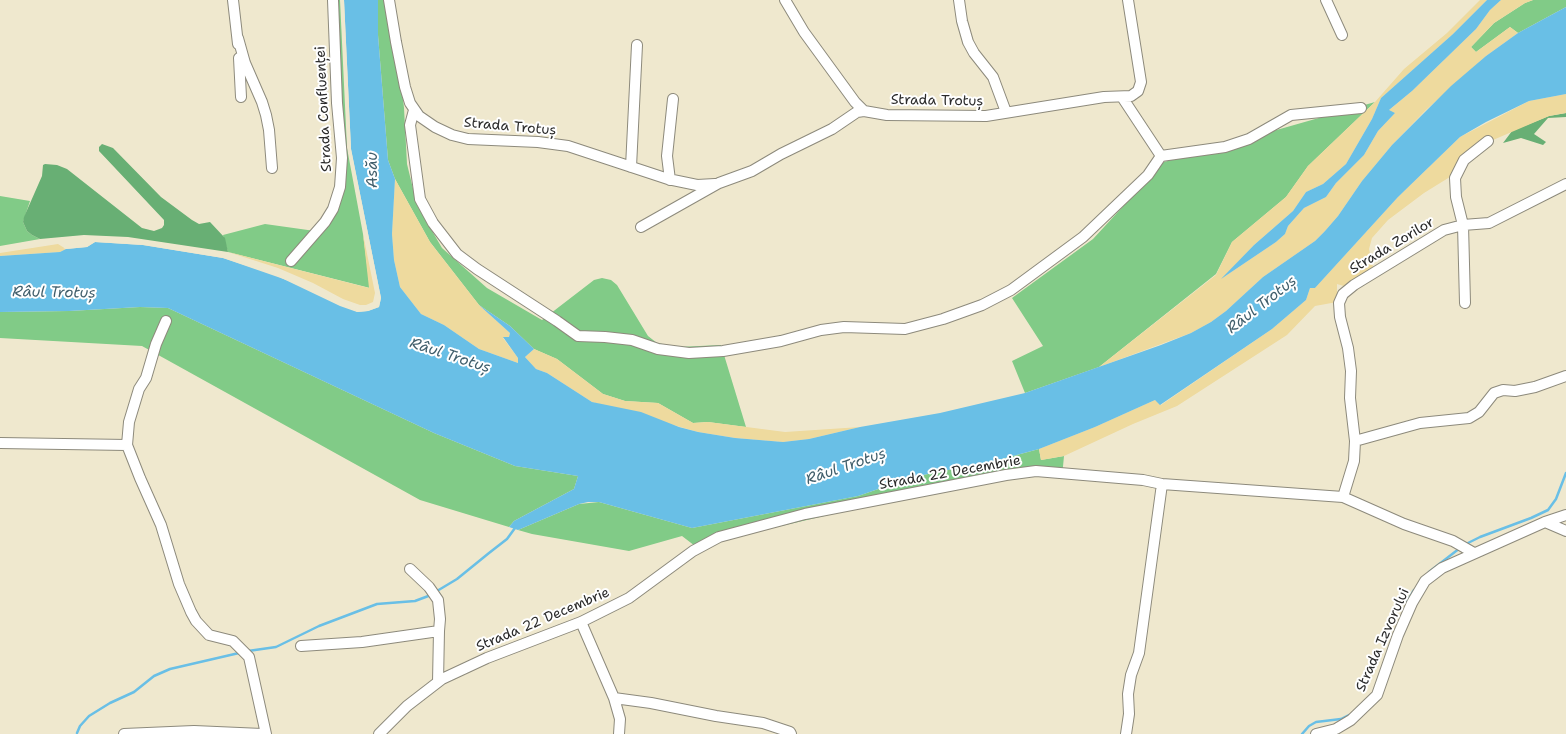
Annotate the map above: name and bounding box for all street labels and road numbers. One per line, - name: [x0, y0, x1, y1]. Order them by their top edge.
- street label: Strada Confluenței: [312, 46, 336, 172]
- street label: Strada Trotuș: [891, 92, 983, 110]
- street label: Strada Trotuș: [463, 115, 557, 139]
- street label: Strada Zorilor: [1347, 214, 1437, 278]
- street label: Strada 22 Decembrie: [878, 452, 1022, 494]
- street label: Strada 22 Decembrie: [474, 584, 612, 656]
- street label: Strada Izvorului: [1353, 586, 1413, 694]

